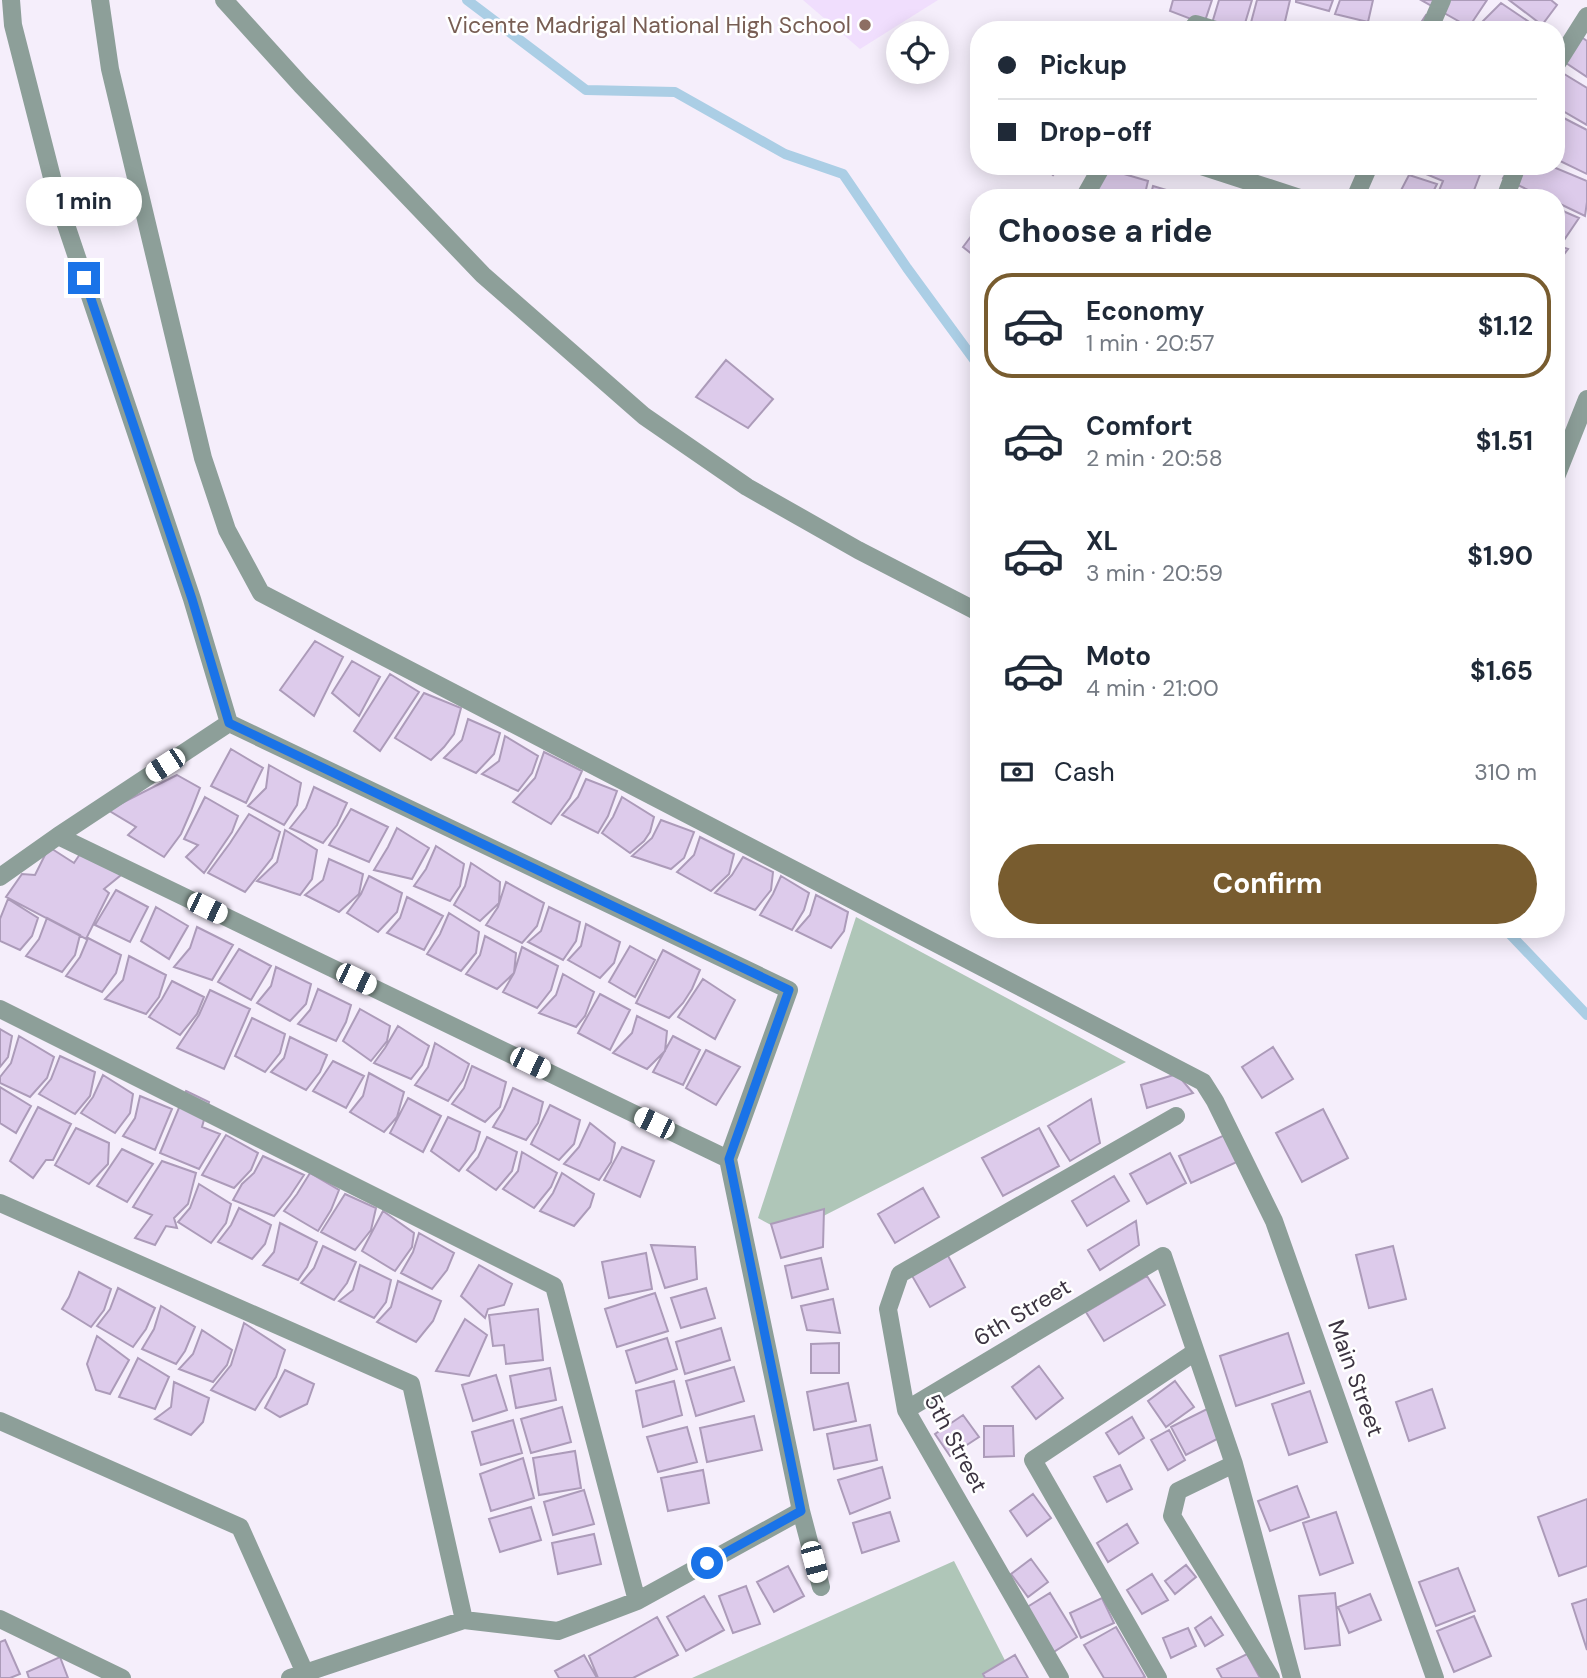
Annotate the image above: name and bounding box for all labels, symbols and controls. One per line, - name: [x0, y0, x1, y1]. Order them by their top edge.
- place label: Vicente Madrigal National High School: [447, 10, 851, 40]
- marker: Vicente Madrigal National High School: [857, 17, 873, 33]
- map controls: [886, 21, 949, 84]
- button: locate: [886, 21, 949, 84]
- text: Pickup: [1040, 48, 1127, 82]
- text: Drop-off: [1040, 115, 1152, 149]
- callout: 1 min: [26, 176, 142, 226]
- text: 1 min: [56, 186, 112, 216]
- text: Choose a ride: [998, 210, 1213, 252]
- route end: [68, 262, 100, 294]
- icon: car: [1002, 294, 1065, 357]
- text: Economy: [1086, 294, 1204, 328]
- text: $1.12: [1478, 309, 1533, 343]
- text: 1 min · 20:57: [1086, 328, 1215, 358]
- icon: car: [1002, 409, 1065, 472]
- text: Comfort: [1086, 409, 1192, 443]
- text: $1.51: [1476, 424, 1533, 458]
- text: 2 min · 20:58: [1086, 443, 1223, 473]
- icon: car: [1002, 524, 1065, 587]
- text: XL: [1086, 524, 1118, 558]
- text: $1.90: [1467, 539, 1533, 573]
- text: 3 min · 20:59: [1086, 558, 1223, 588]
- icon: car: [1002, 639, 1065, 702]
- text: Moto: [1086, 639, 1151, 673]
- text: $1.65: [1470, 654, 1533, 688]
- text: 4 min · 21:00: [1086, 673, 1219, 703]
- car: [142, 745, 189, 785]
- icon: cash: [998, 753, 1036, 791]
- text: Cash: [1054, 755, 1115, 789]
- text: 310 m: [1474, 757, 1537, 787]
- button: Confirm: [998, 844, 1537, 924]
- car: [184, 889, 231, 927]
- car: [333, 960, 380, 998]
- car: [507, 1044, 554, 1082]
- car: [631, 1104, 678, 1142]
- street label: 6th Street: [968, 1271, 1076, 1353]
- street label: Main Street: [1321, 1316, 1391, 1440]
- street label: 5th Street: [918, 1388, 994, 1498]
- car: [799, 1539, 830, 1585]
- route start: [691, 1547, 723, 1579]

